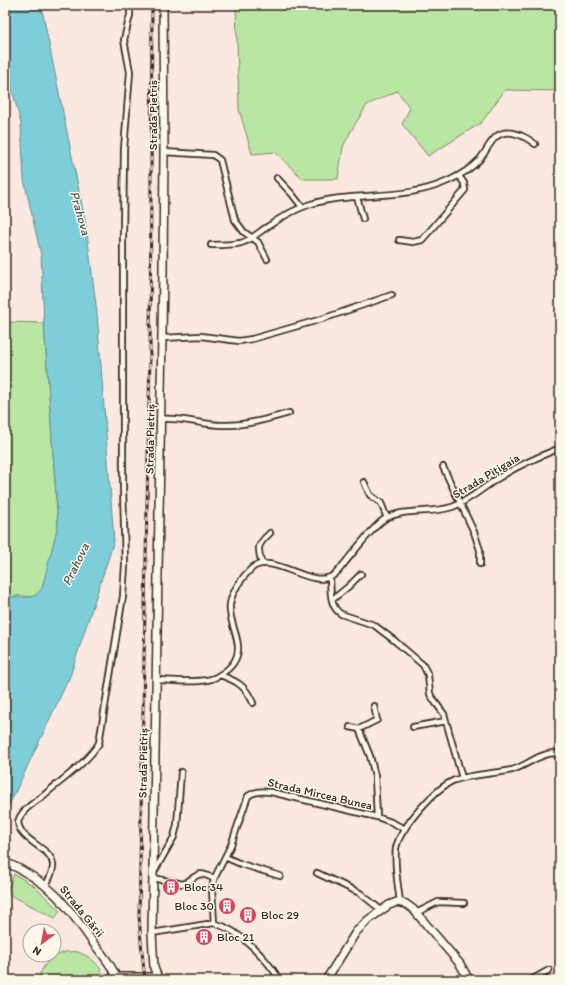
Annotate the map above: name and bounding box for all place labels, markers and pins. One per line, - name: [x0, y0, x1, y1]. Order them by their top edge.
- building icon: Bloc 34: [161, 877, 181, 897]
- place label: Bloc 34: [184, 880, 223, 894]
- building icon: Bloc 30: [217, 896, 237, 916]
- place label: Bloc 30: [175, 899, 214, 913]
- building icon: Bloc 29: [238, 905, 258, 925]
- place label: Bloc 29: [261, 908, 299, 922]
- building icon: Bloc 21: [194, 927, 214, 947]
- place label: Bloc 21: [217, 930, 255, 944]

